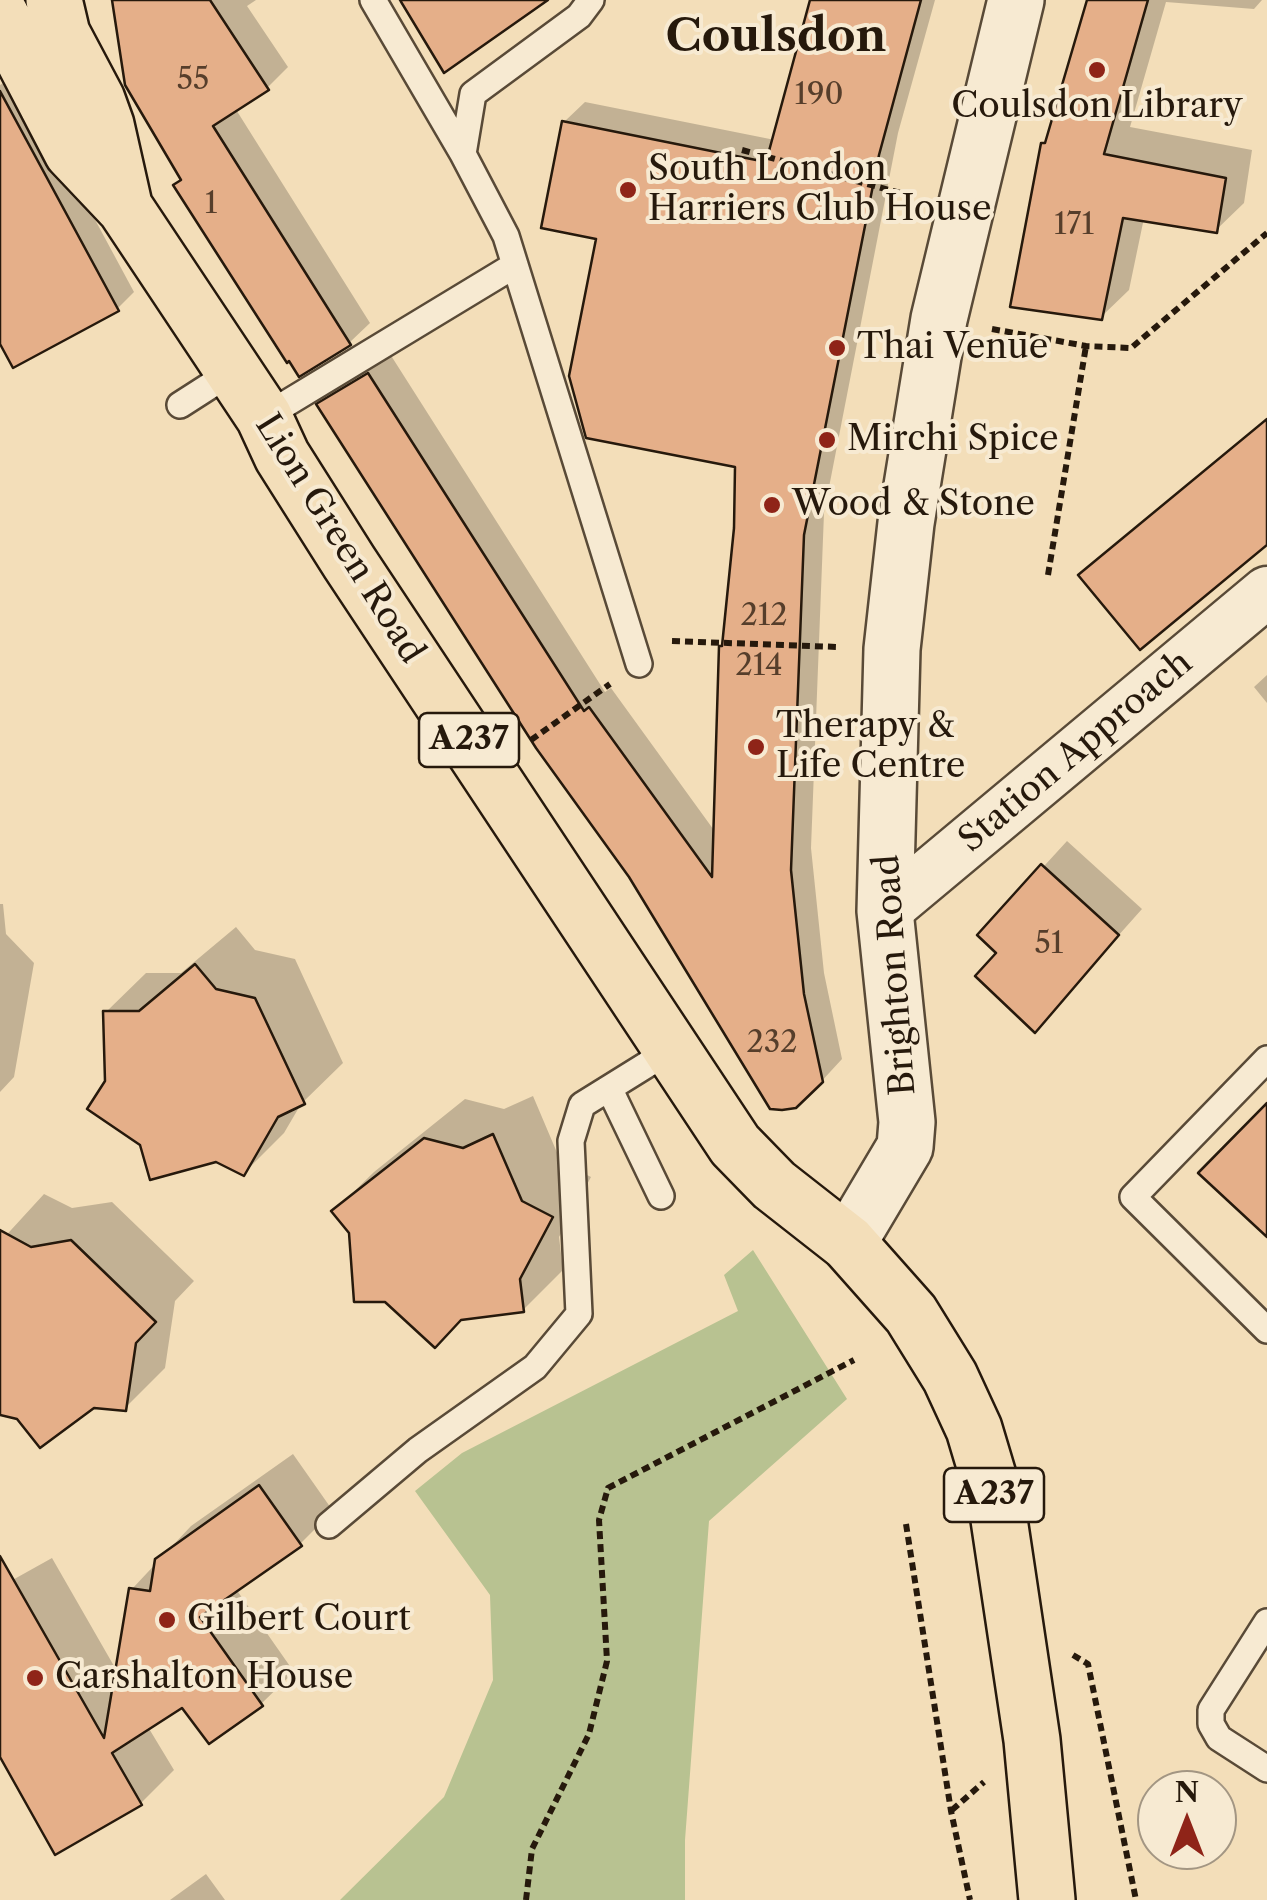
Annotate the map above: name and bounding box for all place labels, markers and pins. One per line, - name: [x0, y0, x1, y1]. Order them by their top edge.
- marker: Coulsdon Library: [1086, 59, 1108, 81]
- place label: Coulsdon Library: [951, 86, 1243, 128]
- place label: South London Harriers Club House: [648, 149, 992, 231]
- marker: South London Harriers Club House: [617, 179, 639, 201]
- place label: Thai Venue: [857, 327, 1048, 369]
- marker: Thai Venue: [826, 337, 848, 359]
- place label: Mirchi Spice: [847, 419, 1059, 461]
- marker: Mirchi Spice: [816, 429, 838, 451]
- place label: Wood & Stone: [792, 484, 1035, 526]
- marker: Wood & Stone: [761, 494, 783, 516]
- place label: Therapy & Life Centre: [776, 706, 965, 788]
- marker: Therapy & Life Centre: [745, 736, 767, 758]
- place label: Gilbert Court: [187, 1599, 411, 1641]
- marker: Gilbert Court: [156, 1609, 178, 1631]
- place label: Carshalton House: [55, 1657, 353, 1699]
- marker: Carshalton House: [24, 1667, 46, 1689]

